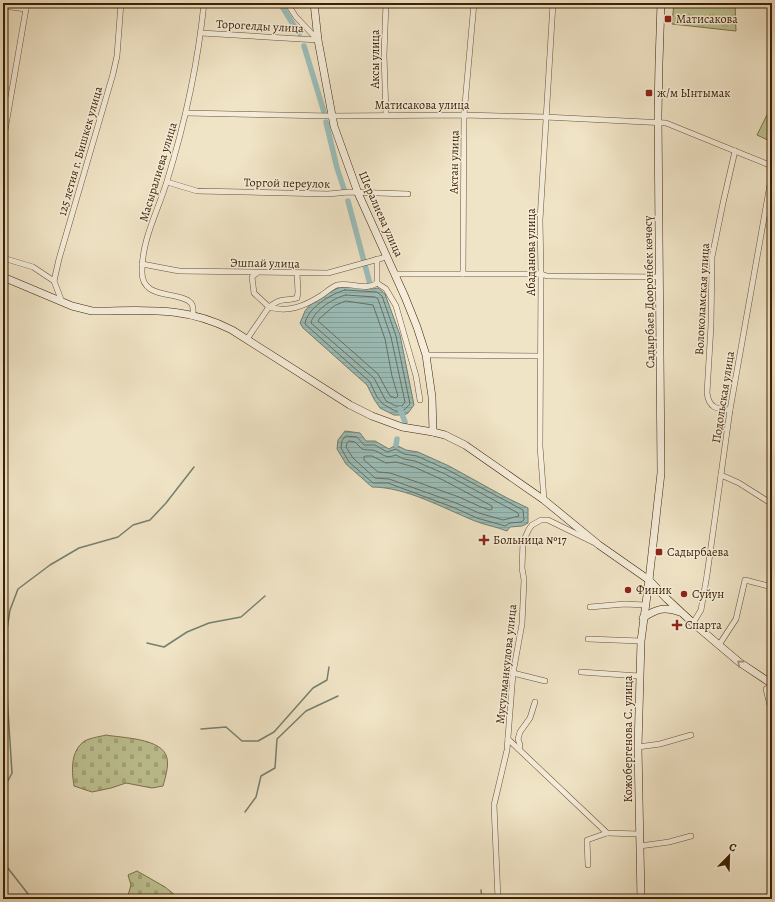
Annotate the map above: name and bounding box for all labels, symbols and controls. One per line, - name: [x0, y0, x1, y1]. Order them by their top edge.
- place label: Матисакова: [676, 11, 738, 27]
- marker: Матисакова: [663, 14, 673, 24]
- street label: Торогелды улица: [216, 16, 305, 36]
- street label: Аксы улица: [367, 29, 383, 89]
- street label: 125 летия г. Бишкек улица: [54, 84, 106, 218]
- place label: ж/м Ынтымак: [657, 85, 731, 101]
- marker: ж/м Ынтымак: [644, 88, 654, 98]
- street label: Матисакова улица: [375, 97, 470, 113]
- street label: Масыралиева улица: [135, 120, 181, 224]
- street label: Актан улица: [445, 129, 463, 195]
- street label: Шералиева улица: [355, 168, 407, 260]
- street label: Торгой переулок: [244, 174, 330, 192]
- street label: Абаданова улица: [523, 208, 539, 297]
- street label: Садырбаев Дооронбек көчөсү: [640, 215, 658, 369]
- street label: Волоколамская улица: [691, 242, 713, 355]
- street label: Эшпай улица: [230, 254, 300, 272]
- street label: Подольская улица: [708, 349, 738, 444]
- place label: Больница №17: [493, 532, 568, 548]
- marker: Больница №17: [478, 534, 490, 546]
- place label: Садырбаева: [667, 544, 729, 560]
- marker: Садырбаева: [654, 547, 664, 557]
- place label: Финик: [636, 582, 672, 598]
- marker: Финик: [623, 585, 633, 595]
- place label: Суйун: [692, 586, 724, 602]
- marker: Суйун: [679, 589, 689, 599]
- street label: Мусулманкулова улица: [492, 603, 520, 725]
- place label: Спарта: [685, 617, 722, 633]
- marker: Спарта: [672, 620, 682, 630]
- one-way arrow: [737, 660, 744, 667]
- street label: Кожобергенова С. улица: [620, 675, 636, 803]
- north arrow: [709, 836, 749, 876]
- text: С: [727, 839, 739, 856]

